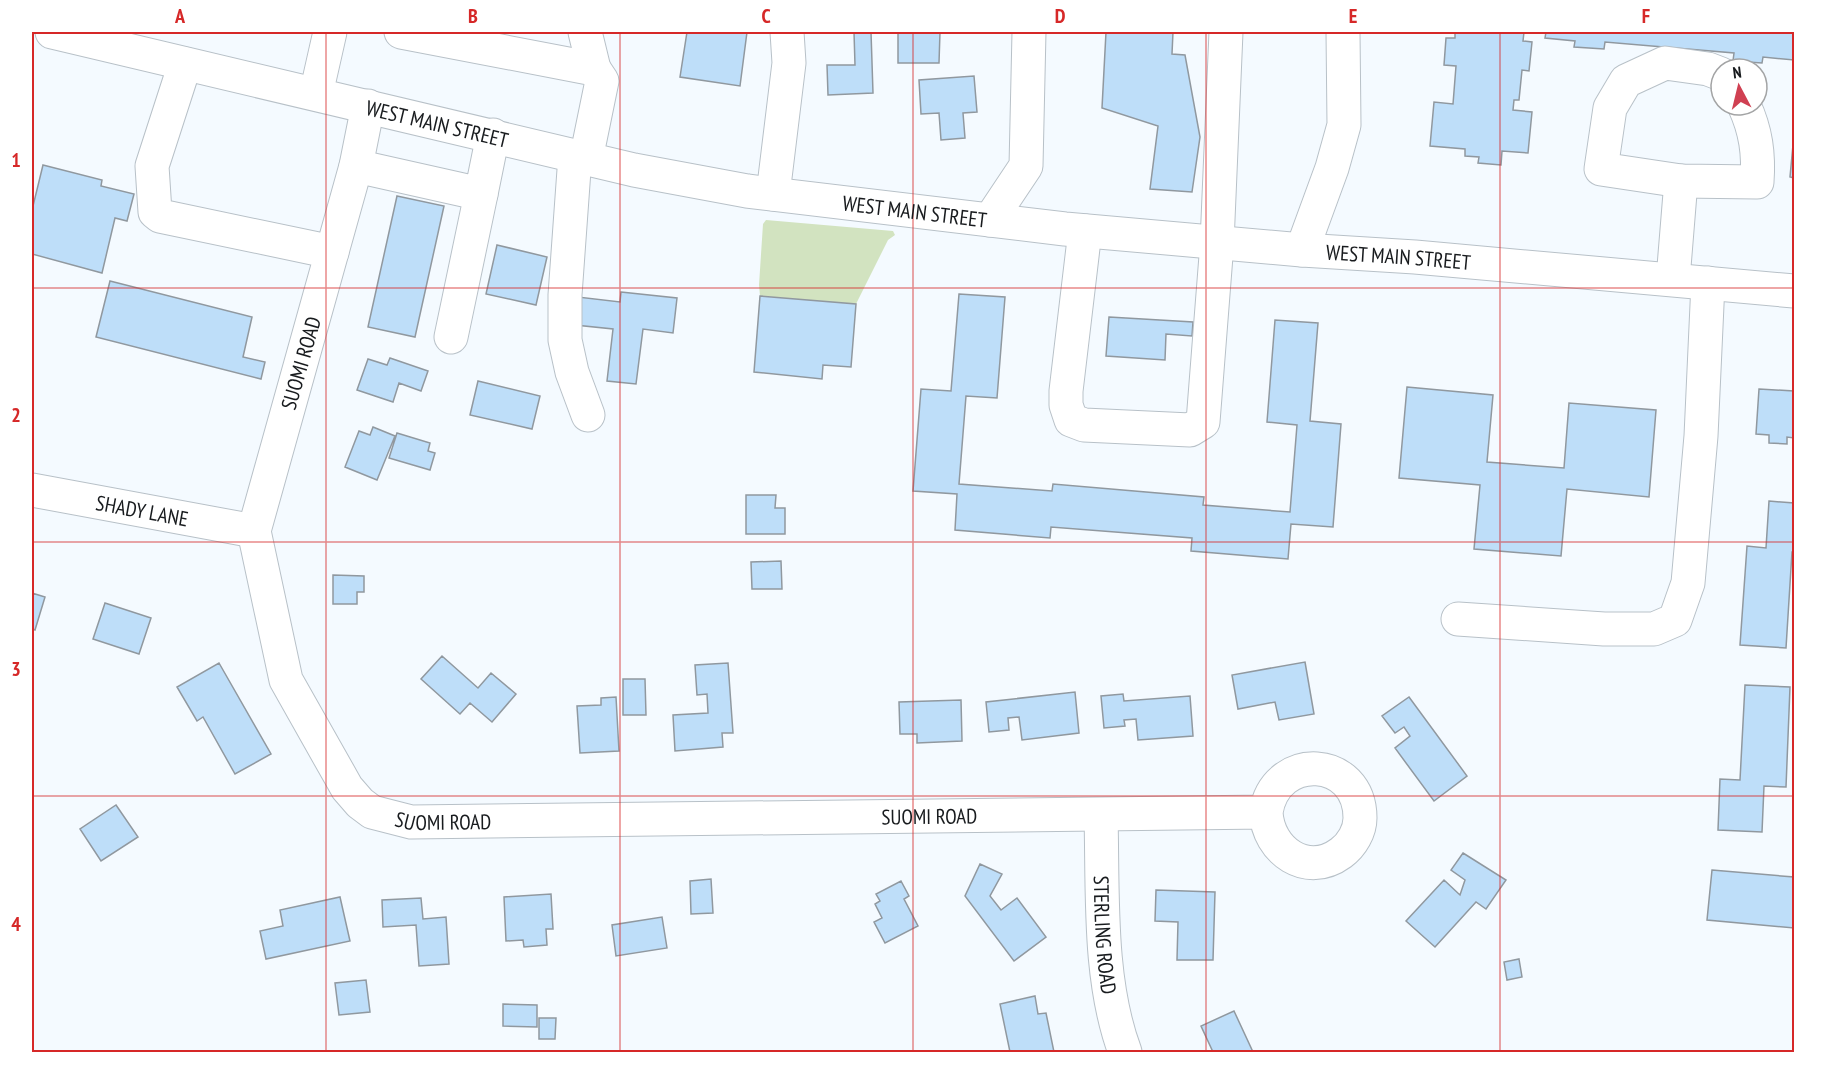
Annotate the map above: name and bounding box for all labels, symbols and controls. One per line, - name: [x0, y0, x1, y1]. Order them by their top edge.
- text: A: [174, 3, 186, 29]
- text: B: [468, 3, 478, 29]
- text: C: [761, 3, 771, 29]
- text: D: [1055, 3, 1066, 29]
- text: E: [1349, 3, 1357, 29]
- text: F: [1642, 3, 1650, 29]
- north arrow: [1709, 57, 1769, 117]
- text: N: [1732, 62, 1743, 83]
- street label: WEST MAIN STREET: [364, 93, 512, 153]
- text: 1: [11, 147, 21, 173]
- street label: WEST MAIN STREET: [841, 189, 989, 233]
- street label: WEST MAIN STREET: [1325, 238, 1473, 276]
- street label: SUOMI ROAD: [275, 313, 327, 413]
- text: 2: [11, 402, 21, 428]
- street label: SHADY LANE: [94, 489, 190, 532]
- text: 3: [11, 656, 21, 682]
- street label: SUOMI ROAD: [881, 802, 977, 830]
- street label: SUOMI ROAD: [393, 805, 491, 836]
- street label: STERLING ROAD: [1088, 875, 1123, 996]
- text: 4: [11, 911, 21, 937]

